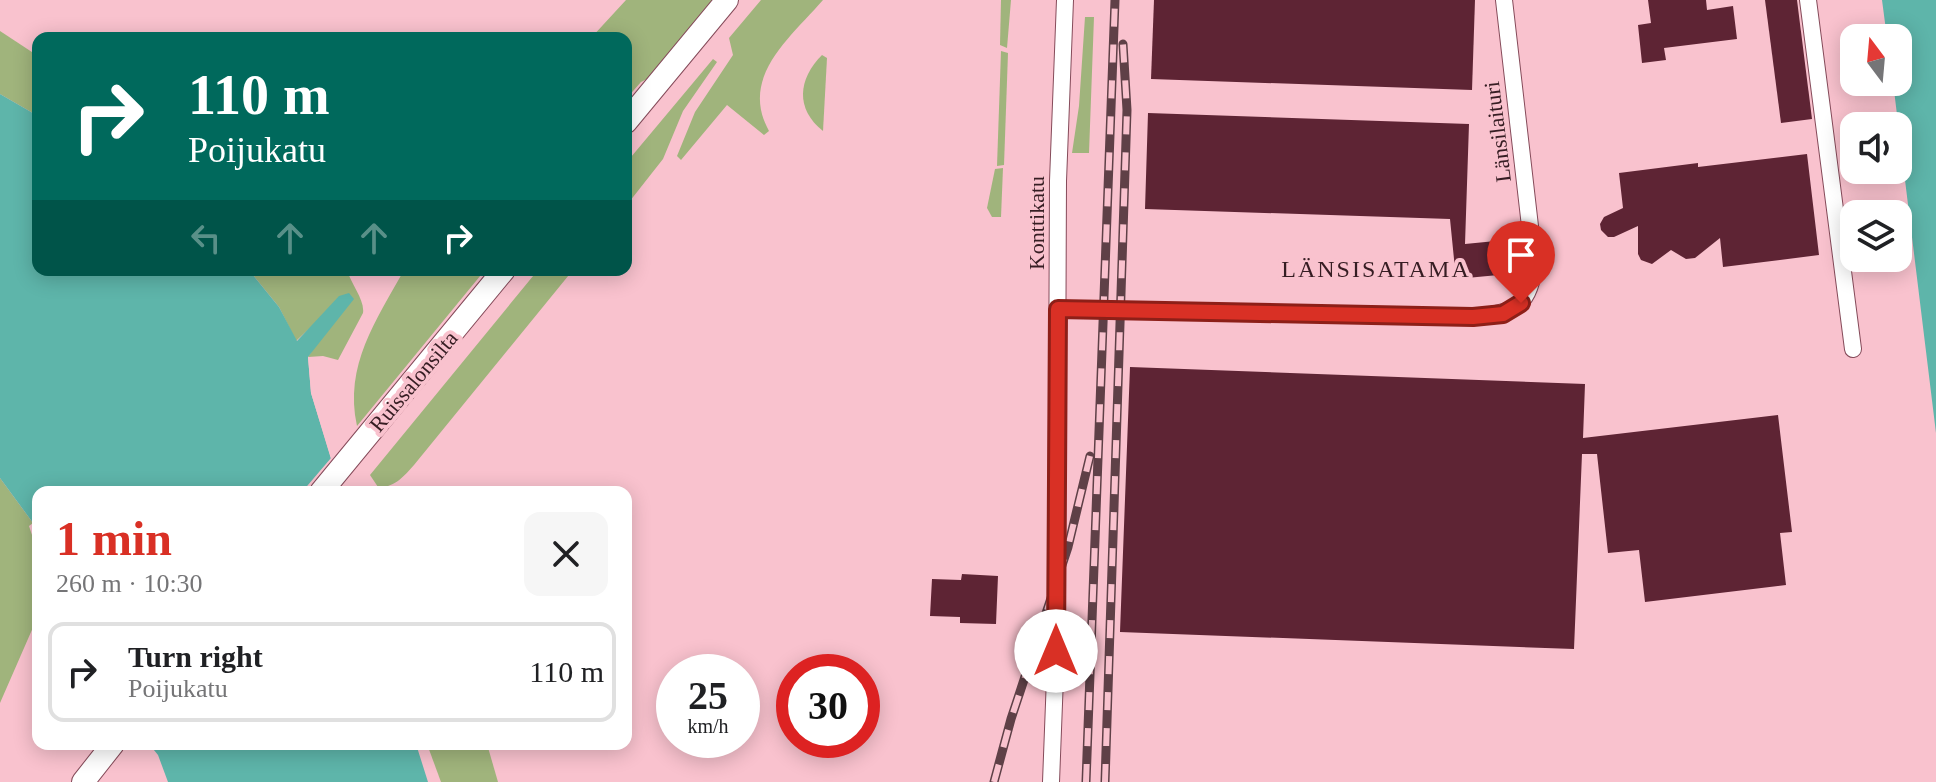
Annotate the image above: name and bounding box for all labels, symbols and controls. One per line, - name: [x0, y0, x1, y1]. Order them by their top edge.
- north arrow: [1840, 24, 1912, 96]
- map controls: [1840, 24, 1912, 272]
- icon: right: [56, 64, 160, 168]
- text: 110 m: [188, 64, 330, 126]
- street label: Länsilaituri: [1479, 80, 1516, 184]
- button: sound: [1840, 112, 1912, 184]
- text: Poijukatu: [188, 130, 326, 170]
- street label: Konttikatu: [1024, 176, 1049, 270]
- button: layers: [1840, 200, 1912, 272]
- icon: left: [184, 216, 228, 260]
- icon: ahead: [268, 216, 312, 260]
- icon: ahead: [352, 216, 396, 260]
- icon: right: [436, 216, 480, 260]
- pin: [1487, 221, 1555, 303]
- icon: arrive: [1499, 233, 1543, 277]
- district label: LÄNSISATAMA: [1281, 256, 1471, 282]
- street label: Ruissalonsilta: [364, 326, 463, 437]
- text: 1 min: [56, 512, 172, 565]
- button: close: [524, 512, 608, 596]
- text: 260 m · 10:30: [56, 569, 203, 598]
- position arrow: [1014, 609, 1098, 693]
- text: Turn right: [128, 640, 263, 673]
- icon: right: [60, 650, 104, 694]
- speed limit sign: 30: [776, 654, 880, 758]
- text: 110 m: [529, 655, 604, 688]
- text: 25: [688, 673, 728, 718]
- text: Poijukatu: [128, 674, 228, 703]
- text: km/h: [687, 715, 729, 737]

